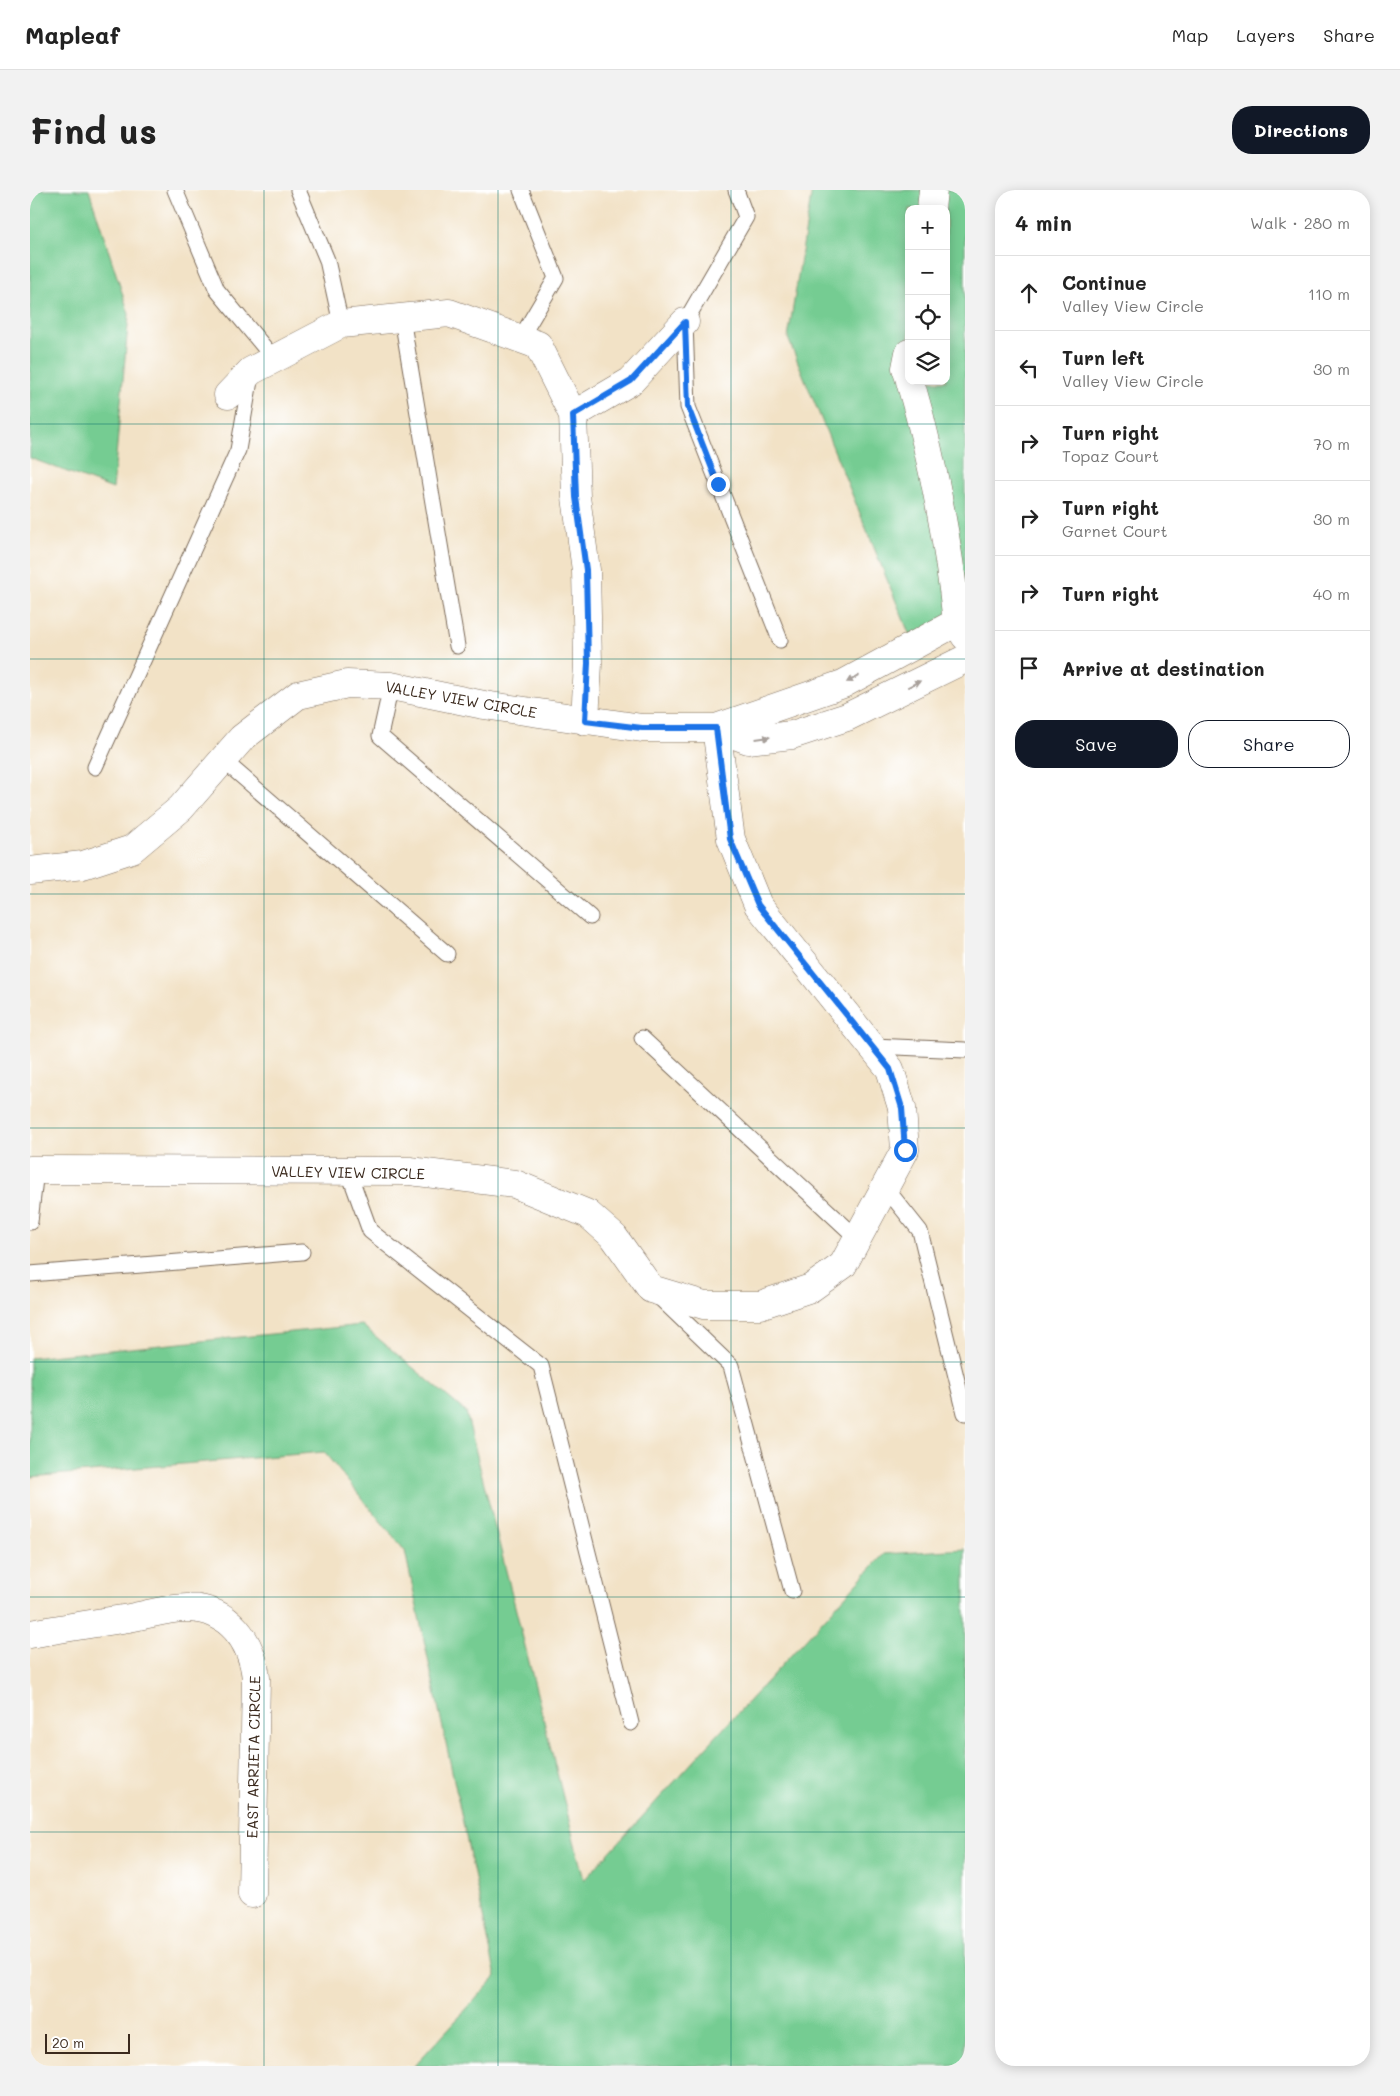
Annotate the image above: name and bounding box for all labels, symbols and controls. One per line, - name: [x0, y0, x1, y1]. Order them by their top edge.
- text: Mapleaf: [25, 19, 120, 50]
- text: Map: [1172, 23, 1208, 47]
- text: Layers: [1236, 23, 1295, 47]
- text: Share: [1323, 23, 1375, 47]
- button: Directions: [1232, 106, 1370, 154]
- text: Find us: [30, 107, 157, 153]
- map controls: [905, 205, 950, 385]
- button: +: [905, 205, 950, 250]
- text: 4 min: [1015, 209, 1072, 236]
- text: Walk · 280 m: [1250, 212, 1350, 233]
- button: −: [905, 250, 950, 295]
- text: Continue: [1062, 270, 1147, 295]
- icon: ahead: [1015, 279, 1043, 307]
- text: 110 m: [1308, 283, 1350, 304]
- button: locate: [905, 295, 950, 340]
- text: Valley View Circle: [1062, 295, 1204, 316]
- button: layers: [905, 340, 950, 385]
- text: Turn left: [1062, 345, 1145, 370]
- icon: left: [1015, 354, 1043, 382]
- text: 30 m: [1313, 358, 1350, 379]
- text: Valley View Circle: [1062, 370, 1204, 391]
- text: Turn right: [1062, 420, 1159, 445]
- icon: right: [1015, 429, 1043, 457]
- text: 70 m: [1313, 433, 1350, 454]
- text: Topaz Court: [1062, 445, 1159, 466]
- route end: [707, 473, 730, 496]
- text: Turn right: [1062, 495, 1159, 520]
- icon: right: [1015, 504, 1043, 532]
- text: 30 m: [1313, 508, 1350, 529]
- text: Garnet Court: [1062, 520, 1168, 541]
- icon: right: [1015, 579, 1043, 607]
- text: Turn right: [1062, 581, 1159, 606]
- text: 40 m: [1313, 583, 1350, 604]
- icon: arrive: [1015, 654, 1043, 682]
- text: Arrive at destination: [1062, 656, 1265, 681]
- one-way arrow: [846, 675, 860, 683]
- street label: VALLEY VIEW CIRCLE: [384, 676, 539, 722]
- one-way arrow: [907, 680, 922, 688]
- button: Save: [1015, 720, 1178, 768]
- button: Share: [1188, 720, 1350, 768]
- one-way arrow: [755, 734, 771, 742]
- route start: [894, 1139, 917, 1162]
- street label: VALLEY VIEW CIRCLE: [271, 1161, 425, 1183]
- street label: EAST ARRIETA CIRCLE: [242, 1675, 264, 1839]
- scale bar: [45, 2031, 130, 2054]
- text: 20 m: [52, 2033, 84, 2052]

